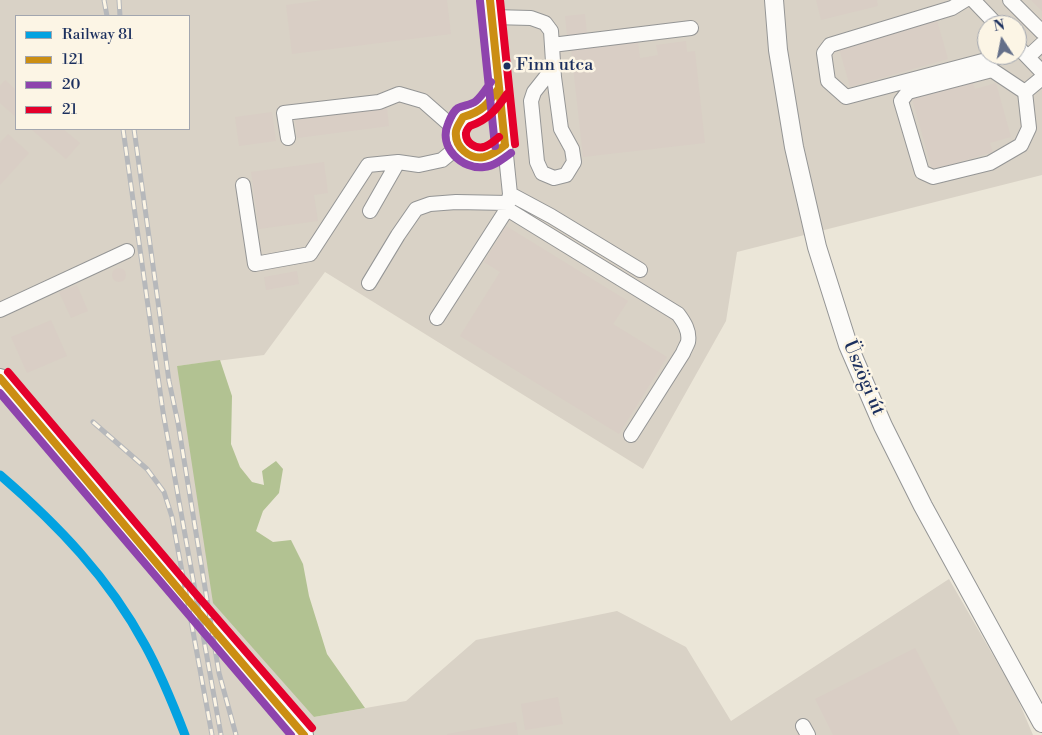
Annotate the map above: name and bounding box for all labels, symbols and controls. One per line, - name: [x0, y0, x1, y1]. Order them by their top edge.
- legend: [15, 15, 190, 130]
- north arrow: [977, 15, 1027, 65]
- text: N: [992, 16, 1006, 36]
- text: Railway 81: [62, 25, 133, 44]
- text: 121: [62, 50, 84, 69]
- place label: Finn utca: [516, 55, 593, 77]
- marker: Finn utca: [502, 61, 512, 71]
- text: 20: [62, 75, 81, 94]
- text: 21: [62, 100, 77, 119]
- street label: Üszögi út: [837, 337, 889, 419]

